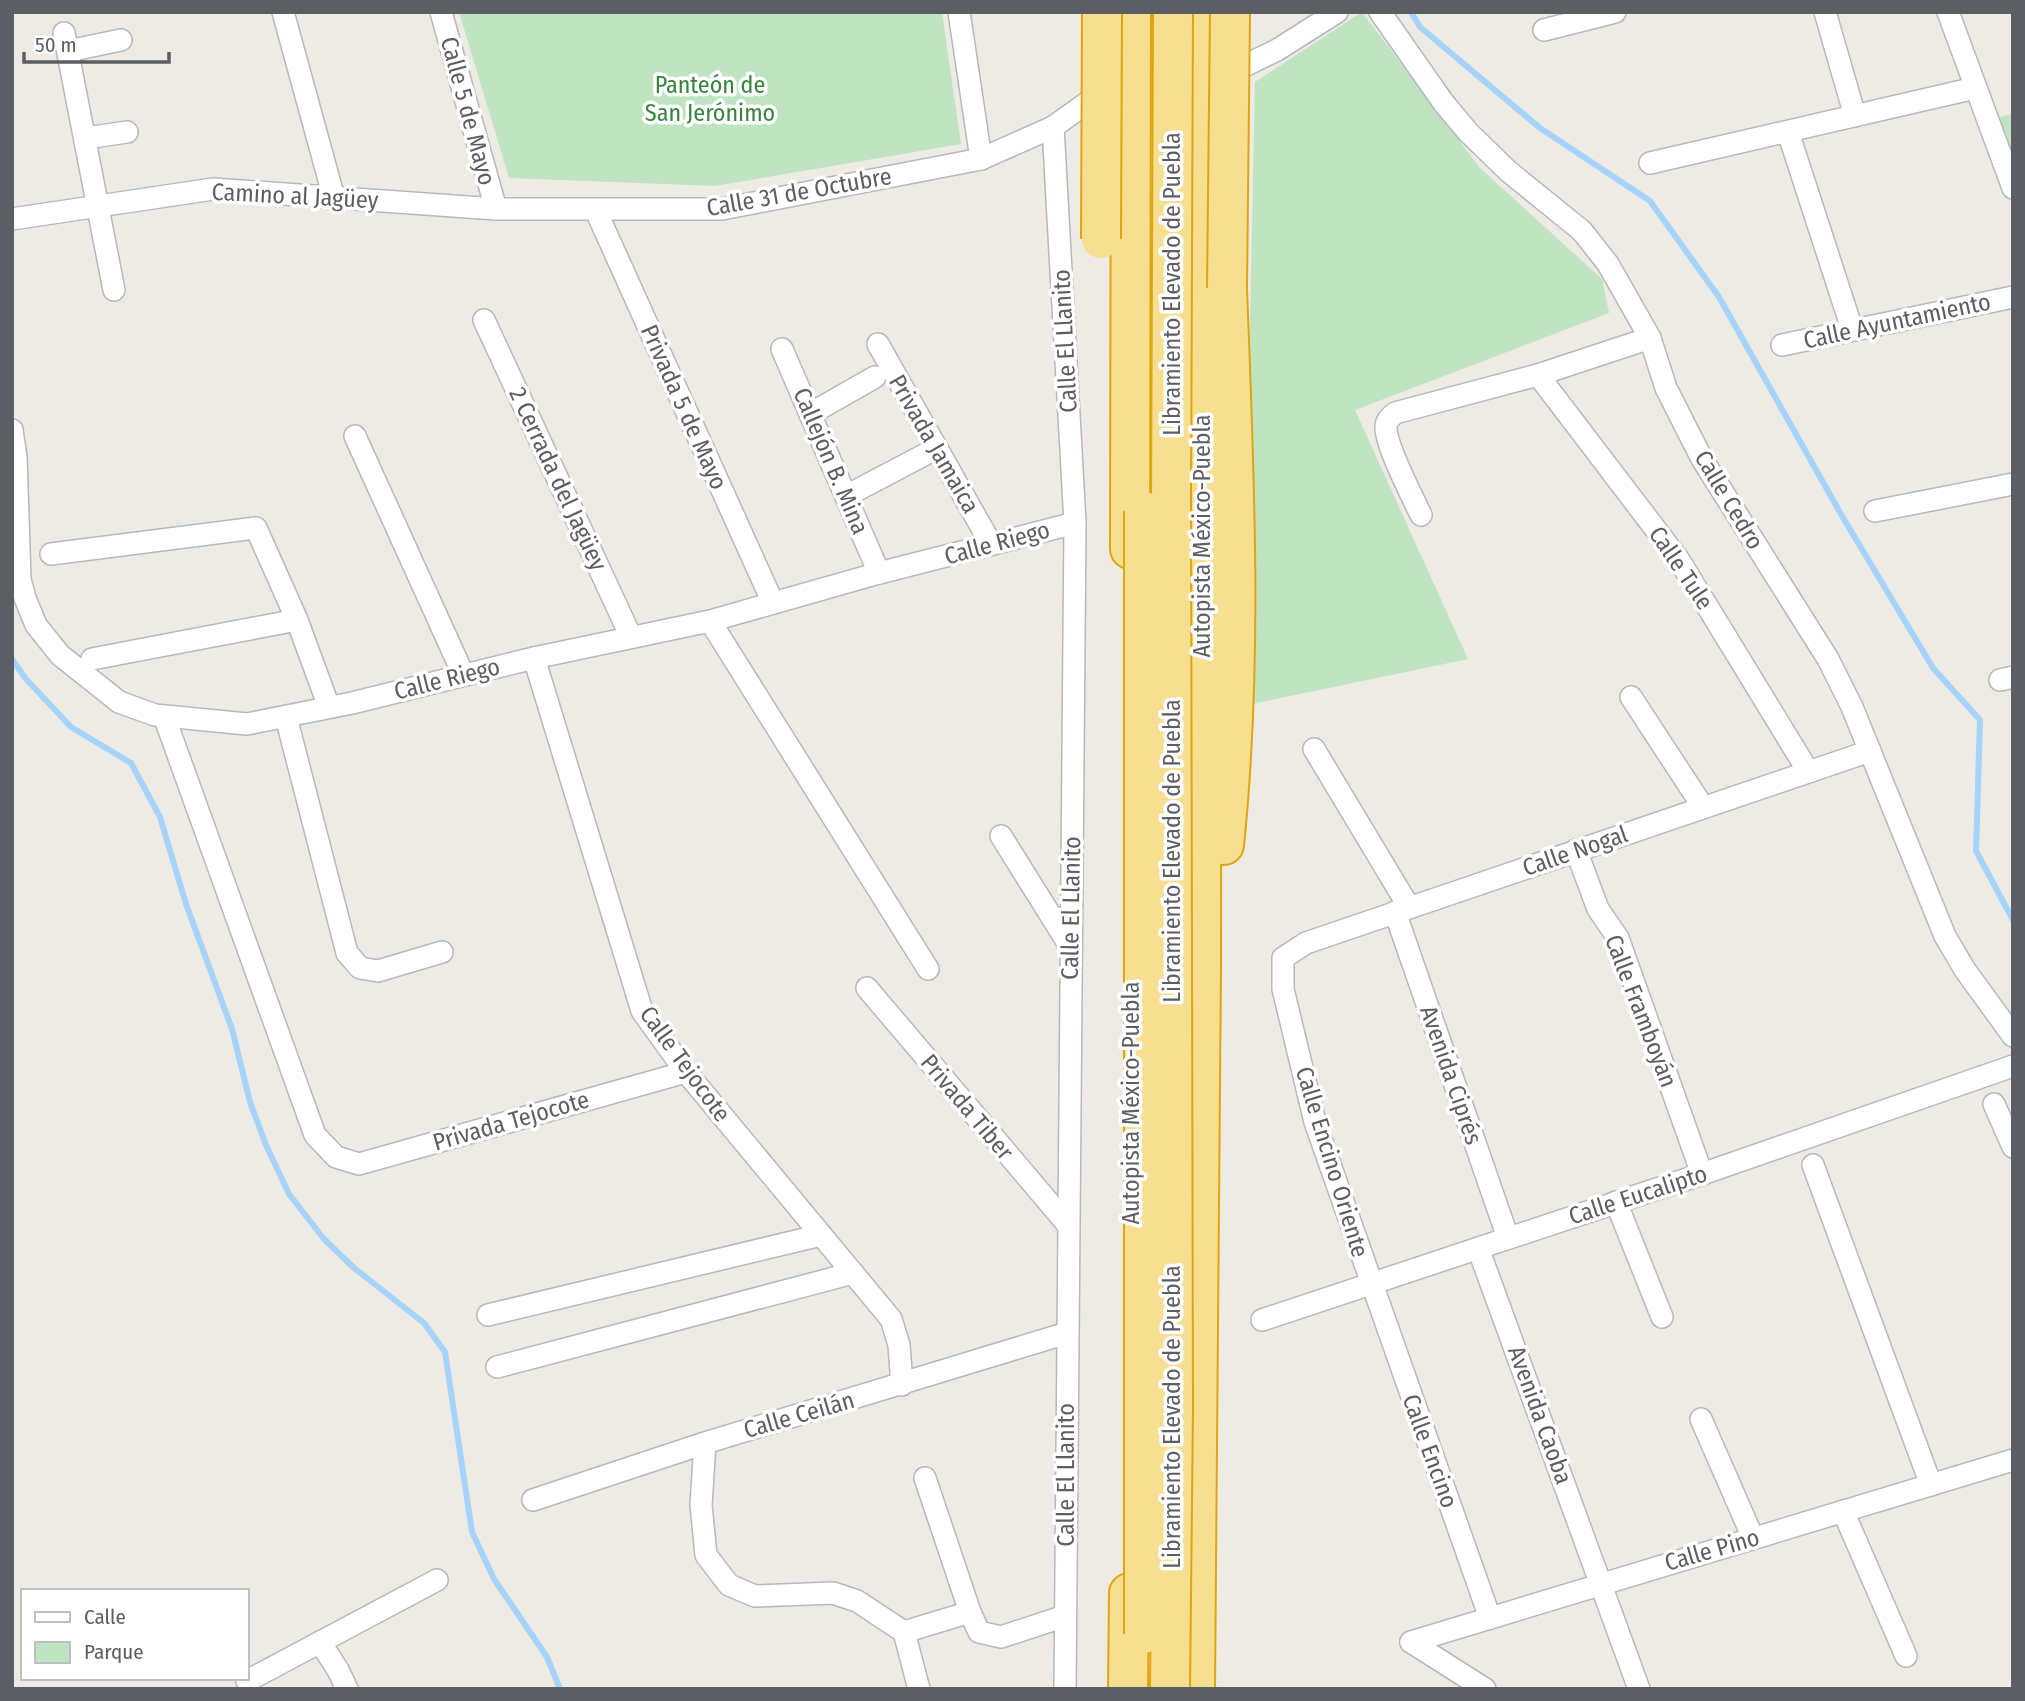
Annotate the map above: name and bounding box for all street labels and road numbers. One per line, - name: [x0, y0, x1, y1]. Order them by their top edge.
- street label: Calle 5 de Mayo: [435, 34, 501, 188]
- street label: Libramiento Elevado de Puebla: [1158, 132, 1186, 436]
- street label: Calle 31 de Octubre: [704, 162, 894, 222]
- street label: Camino al Jagüey: [211, 178, 379, 214]
- street label: Calle El Llanito: [1047, 269, 1083, 413]
- street label: Calle Ayuntamiento: [1801, 287, 1993, 355]
- street label: Privada 5 de Mayo: [635, 320, 733, 494]
- street label: Privada Jamaica: [883, 370, 985, 518]
- street label: 2 Cerrada del Jagüey: [503, 383, 613, 575]
- street label: Callejón B. Mina: [788, 384, 874, 538]
- street label: Autopista México-Puebla: [1188, 414, 1216, 658]
- street label: Calle Cedro: [1689, 446, 1769, 554]
- street label: Calle Riego: [941, 515, 1053, 571]
- street label: Calle Tule: [1643, 521, 1719, 615]
- street label: Calle Riego: [391, 652, 503, 706]
- street label: Libramiento Elevado de Puebla: [1158, 699, 1186, 1003]
- street label: Calle Nogal: [1519, 820, 1631, 882]
- street label: Calle El Llanito: [1056, 836, 1086, 980]
- street label: Calle Framboyán: [1599, 931, 1683, 1091]
- street label: Autopista México-Puebla: [1117, 981, 1145, 1225]
- street label: Calle Tejocote: [634, 1001, 736, 1127]
- street label: Avenida Ciprés: [1414, 1002, 1488, 1148]
- street label: Privada Tiber: [915, 1049, 1020, 1166]
- street label: Calle Encino Oriente: [1290, 1063, 1374, 1261]
- street label: Privada Tejocote: [430, 1085, 592, 1157]
- street label: Calle Eucalipto: [1565, 1159, 1711, 1231]
- street label: Libramiento Elevado de Puebla: [1158, 1265, 1186, 1569]
- street label: Avenida Caoba: [1502, 1342, 1578, 1488]
- street label: Calle Ceilán: [740, 1386, 858, 1444]
- street label: Calle Encino: [1397, 1390, 1463, 1512]
- street label: Calle El Llanito: [1052, 1403, 1080, 1547]
- street label: Calle Pino: [1661, 1523, 1763, 1577]

